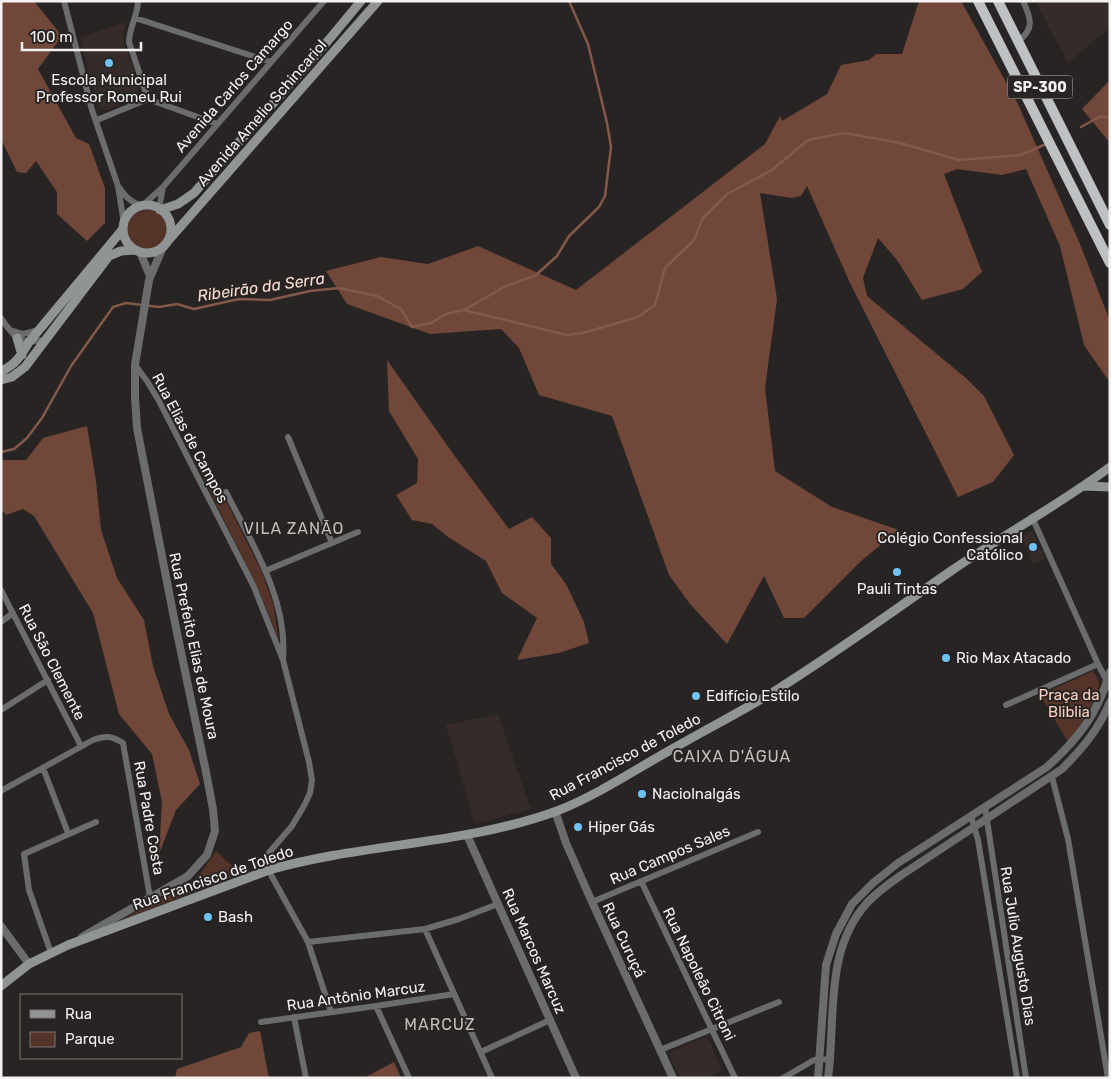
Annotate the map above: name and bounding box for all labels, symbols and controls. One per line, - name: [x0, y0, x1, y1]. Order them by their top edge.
- street label: Avenida Carlos Camargo: [171, 16, 297, 156]
- scale bar: [22, 20, 141, 52]
- text: 100 m: [30, 28, 72, 46]
- street label: Avenida Amelio Schincariol: [193, 36, 331, 190]
- marker: Escola Municipal Professor Romeu Rui: [103, 57, 115, 69]
- place label: Escola Municipal Professor Romeu Rui: [36, 71, 182, 106]
- road number: SP-300: [1008, 75, 1072, 98]
- water label: Ribeirão da Serra: [196, 269, 326, 305]
- street label: Rua Elias de Campos: [148, 370, 232, 506]
- district label: VILA ZANÃO: [244, 519, 344, 538]
- place label: Colégio Confessional Católico: [877, 529, 1023, 564]
- marker: Colégio Confessional Católico: [1027, 541, 1039, 553]
- street label: Rua Prefeito Elias de Moura: [165, 551, 223, 741]
- marker: Pauli Tintas: [891, 566, 903, 578]
- place label: Pauli Tintas: [857, 580, 938, 598]
- street label: Rua São Clemente: [15, 601, 89, 723]
- place label: Rio Max Atacado: [956, 649, 1071, 667]
- marker: Rio Max Atacado: [940, 652, 952, 664]
- park label: Praça da Bliblia: [1039, 686, 1099, 721]
- place label: Edifício Estilo: [706, 687, 800, 705]
- marker: Edifício Estilo: [690, 690, 702, 702]
- street label: Rua Francisco de Toledo: [546, 710, 704, 804]
- district label: CAIXA D'ÁGUA: [673, 747, 791, 766]
- street label: Rua Padre Costa: [130, 760, 168, 876]
- place label: Naciolnalgás: [652, 785, 741, 803]
- marker: Naciolnalgás: [636, 788, 648, 800]
- place label: Hiper Gás: [588, 818, 655, 836]
- marker: Hiper Gás: [572, 821, 584, 833]
- street label: Rua Campos Sales: [607, 821, 733, 888]
- street label: Rua Francisco de Toledo: [130, 842, 296, 914]
- street label: Rua Julio Augusto Dias: [997, 865, 1040, 1027]
- street label: Rua Marcos Marcuz: [498, 885, 570, 1017]
- street label: Rua Curuçá: [599, 899, 649, 981]
- street label: Rua Napoleão Citroni: [659, 904, 739, 1044]
- place label: Bash: [218, 908, 253, 926]
- marker: Bash: [202, 911, 214, 923]
- street label: Rua Antônio Marcuz: [286, 977, 427, 1015]
- legend: [20, 994, 182, 1059]
- text: Rua: [65, 1005, 92, 1023]
- district label: MARCUZ: [404, 1015, 476, 1034]
- text: Parque: [65, 1030, 115, 1048]

